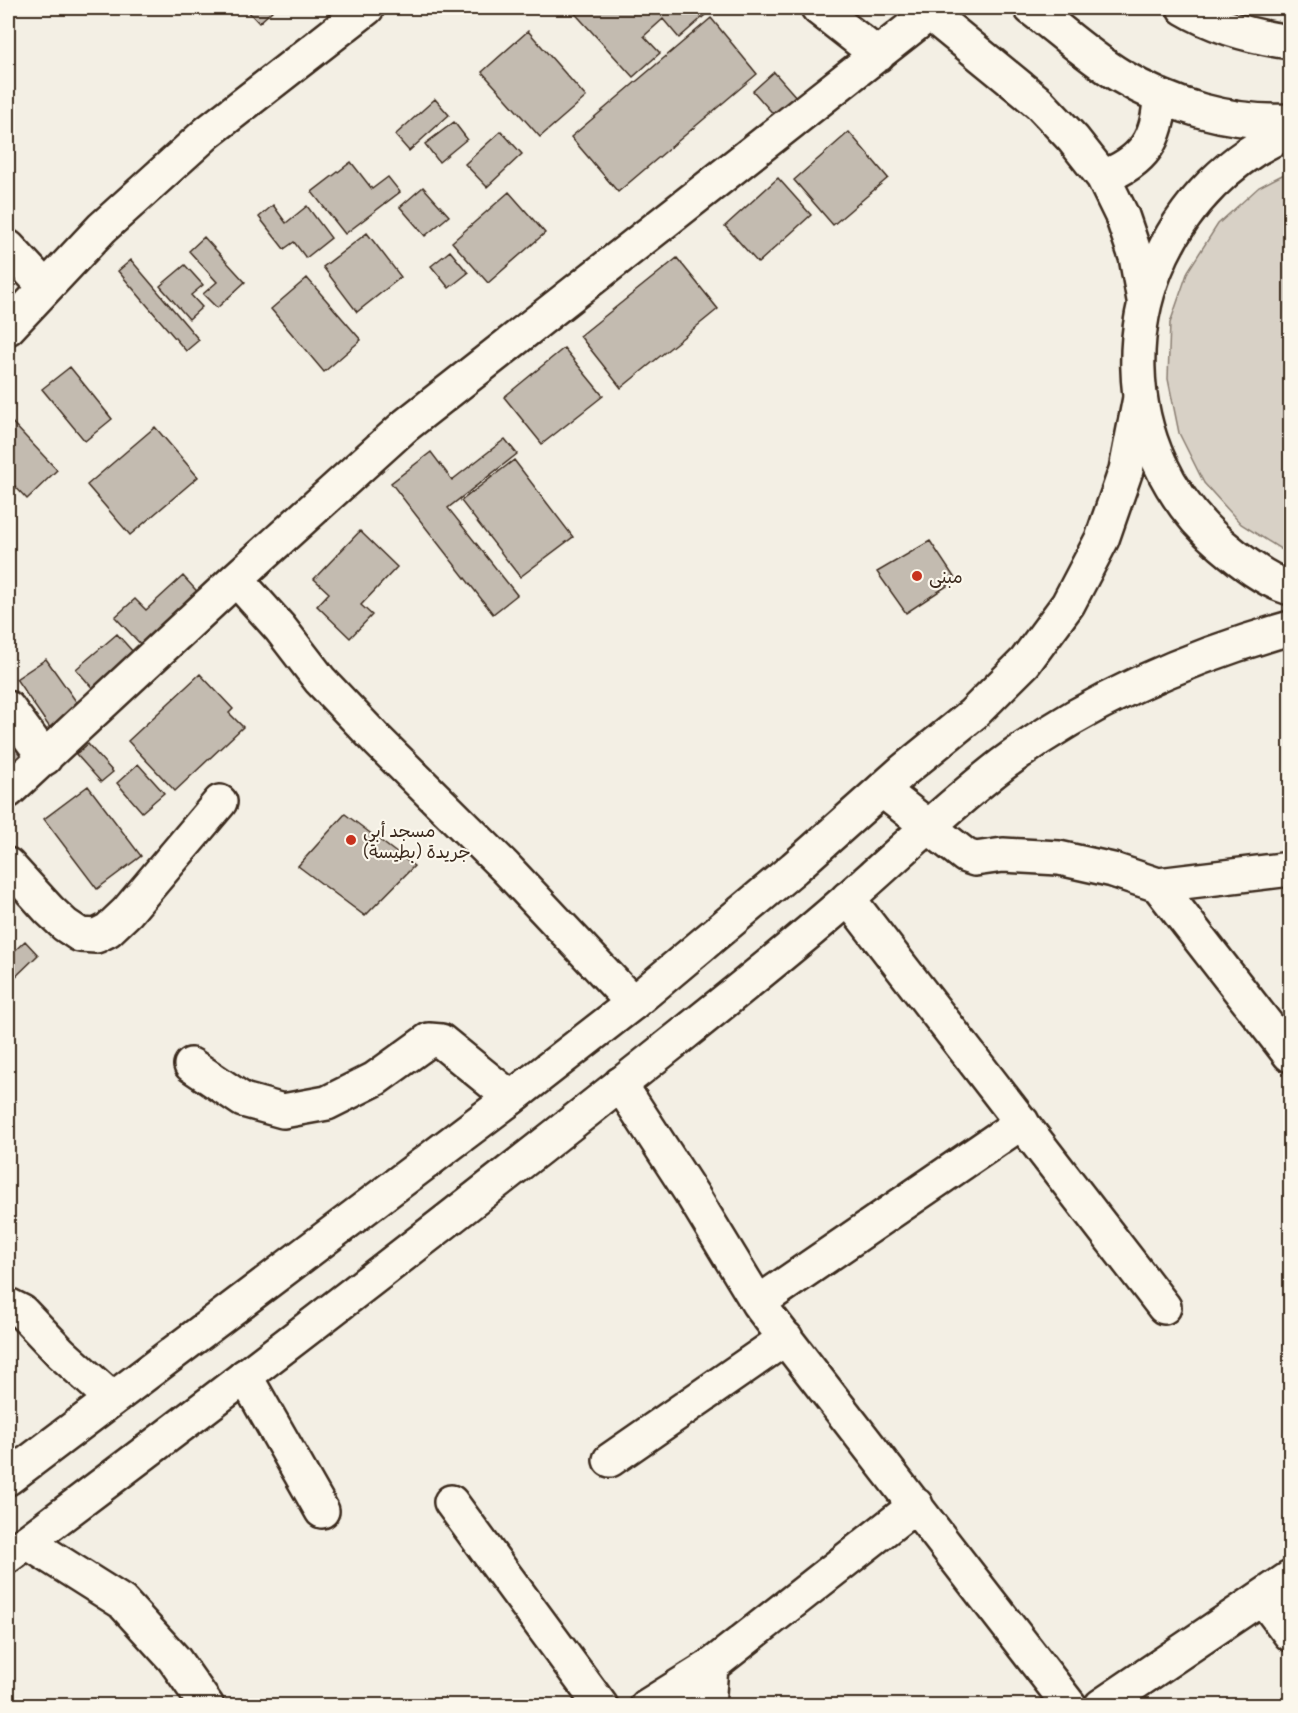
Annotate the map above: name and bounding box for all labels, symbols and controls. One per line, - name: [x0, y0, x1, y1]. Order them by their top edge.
- place label: مبنى: [929, 564, 963, 589]
- marker: مبنى: [910, 569, 924, 583]
- place label: مسجد أبي جريدة (بطيسة): [363, 818, 471, 864]
- marker: مسجد أبي جريدة (بطيسة): [344, 833, 358, 847]

